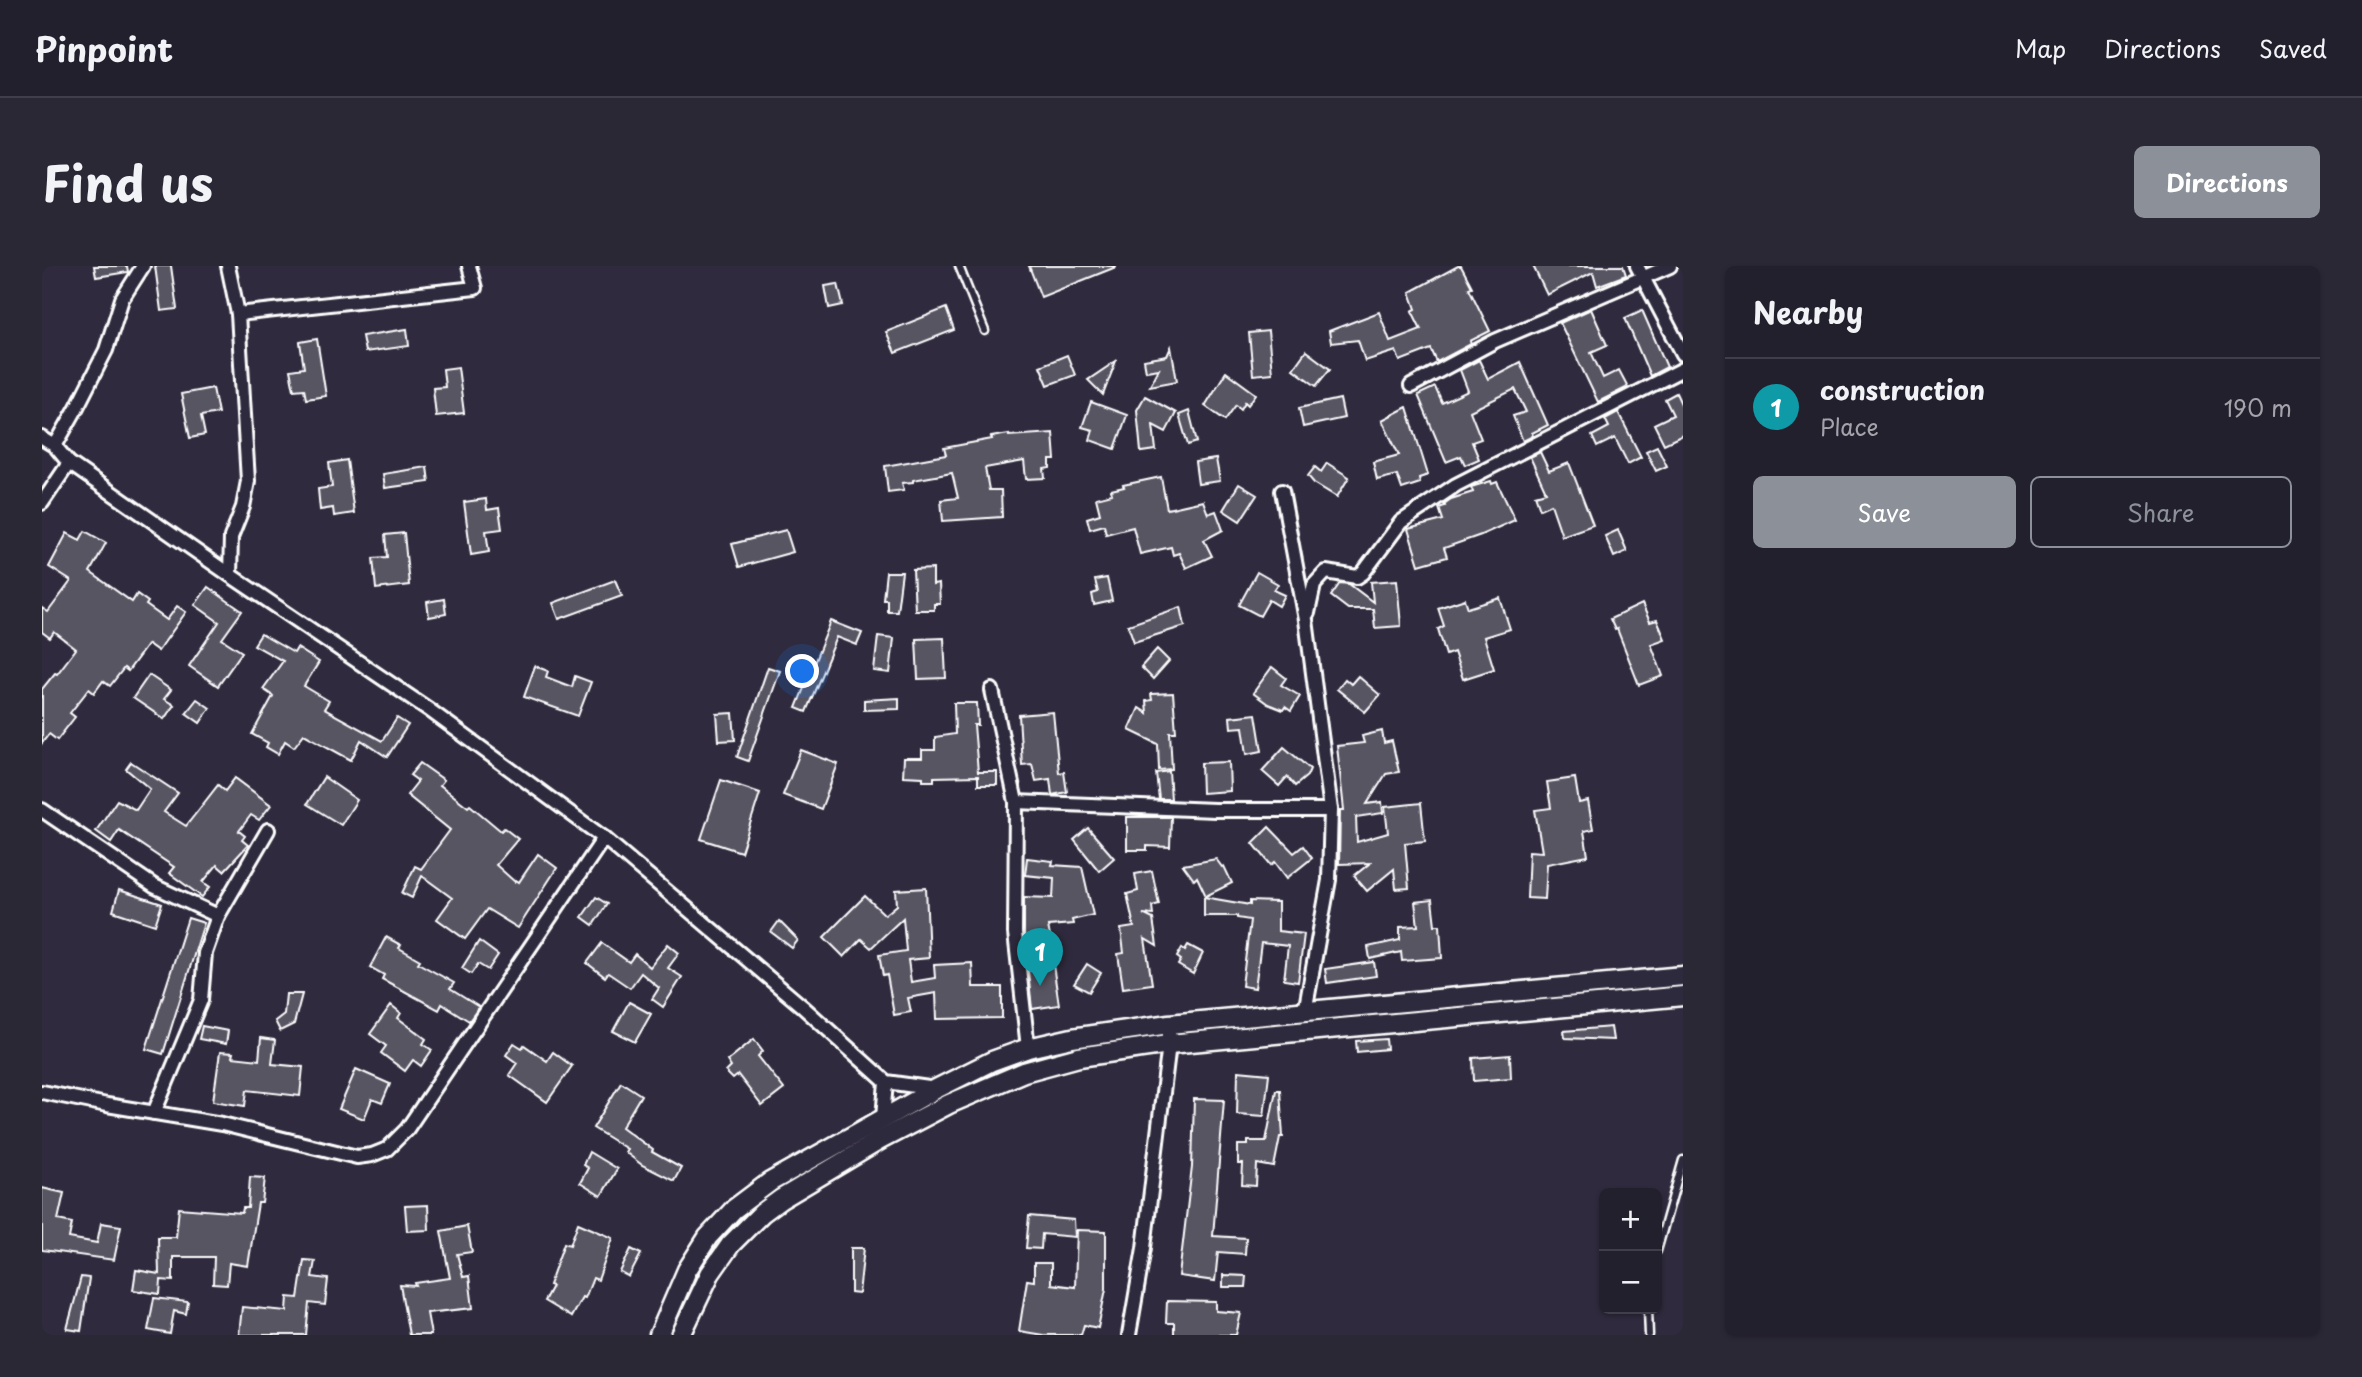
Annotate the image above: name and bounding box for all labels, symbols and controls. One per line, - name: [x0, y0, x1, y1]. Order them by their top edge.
- text: Pinpoint: [35, 23, 173, 73]
- text: Map: [2015, 30, 2066, 66]
- text: Directions: [2104, 30, 2221, 66]
- text: Saved: [2259, 30, 2327, 66]
- text: Find us: [42, 145, 213, 219]
- button: Directions: [2134, 146, 2320, 218]
- text: Nearby: [1753, 289, 1863, 334]
- text: construction: [1820, 370, 1985, 409]
- text: 1: [1771, 390, 1782, 425]
- text: 190 m: [2224, 390, 2292, 425]
- text: Place: [1820, 409, 1879, 444]
- button: Save: [1753, 476, 2016, 548]
- button: Share: [2030, 476, 2292, 548]
- your location: [785, 654, 819, 688]
- pin: 1: [1017, 928, 1063, 986]
- map controls: [1599, 1188, 1662, 1314]
- button: +: [1599, 1188, 1662, 1251]
- button: −: [1599, 1251, 1662, 1314]

